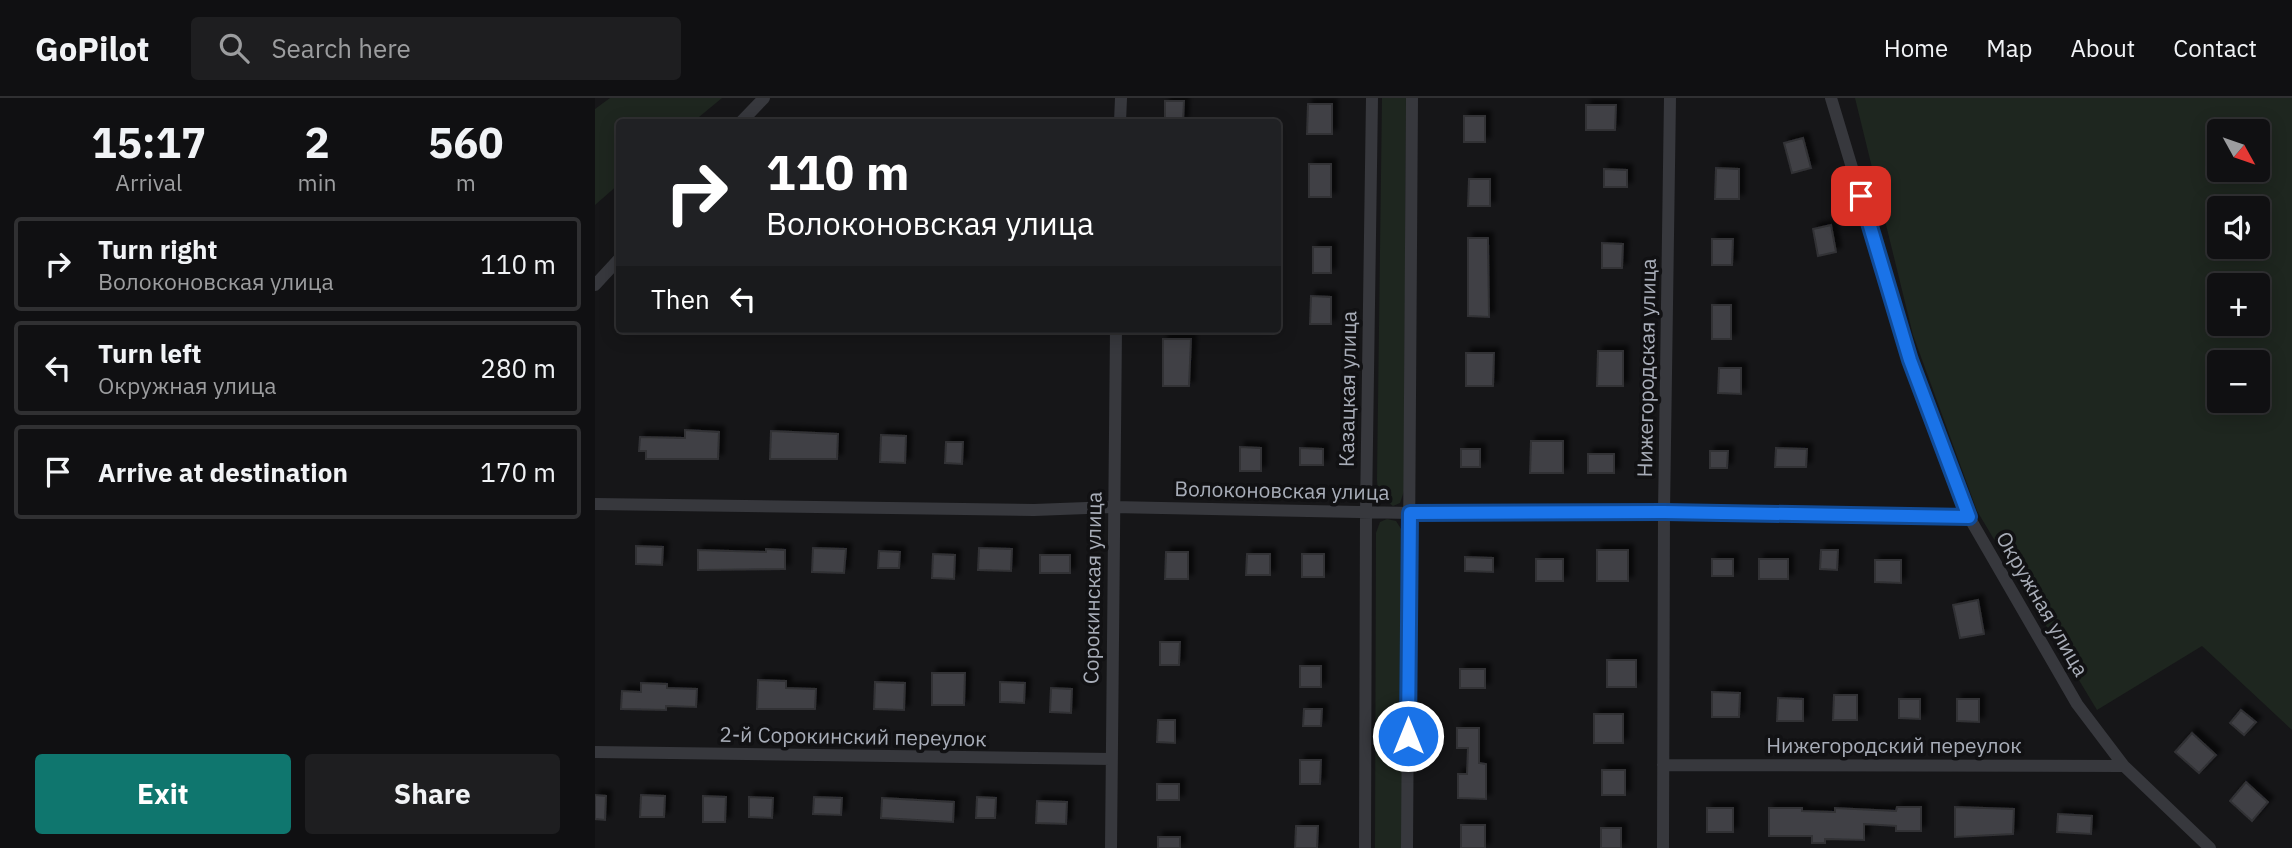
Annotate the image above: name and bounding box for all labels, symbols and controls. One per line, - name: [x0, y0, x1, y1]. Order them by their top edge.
- search box: [191, 17, 681, 80]
- text: GoPilot: [35, 27, 149, 70]
- icon: search: [215, 29, 253, 67]
- text: Search here: [271, 31, 411, 65]
- text: Home: [1884, 32, 1948, 64]
- text: Map: [1986, 32, 2032, 64]
- text: About: [2070, 32, 2135, 64]
- text: Contact: [2173, 32, 2257, 64]
- text: 15:17: [91, 115, 206, 170]
- text: 2: [304, 115, 330, 170]
- text: 560: [428, 115, 504, 170]
- north arrow: [2207, 119, 2270, 182]
- map controls: [2207, 119, 2270, 413]
- text: 110 m: [766, 140, 910, 203]
- icon: right: [651, 147, 742, 238]
- pin: [1831, 166, 1891, 226]
- text: Arrival: [115, 167, 182, 197]
- text: min: [298, 167, 336, 197]
- text: m: [456, 167, 476, 197]
- icon: arrive: [1842, 177, 1880, 215]
- button: sound: [2207, 196, 2270, 259]
- text: Волоконовская улица: [766, 202, 1094, 244]
- text: Turn right: [98, 232, 217, 266]
- icon: right: [39, 245, 77, 283]
- text: 110 m: [480, 247, 556, 281]
- street label: Нижегородская улица: [1630, 258, 1662, 478]
- text: Волоконовская улица: [98, 266, 334, 296]
- button: +: [2207, 273, 2270, 336]
- icon: left: [724, 280, 762, 318]
- text: Then: [651, 282, 710, 316]
- street label: Казацкая улица: [1332, 311, 1362, 467]
- text: Turn left: [98, 336, 201, 370]
- icon: left: [39, 349, 77, 387]
- button: −: [2207, 350, 2270, 413]
- text: 280 m: [480, 351, 556, 385]
- text: Окружная улица: [98, 370, 277, 400]
- icon: arrive: [39, 453, 77, 491]
- text: Arrive at destination: [98, 455, 348, 489]
- text: 170 m: [480, 455, 556, 489]
- street label: Волоконовская улица: [1174, 474, 1390, 506]
- street label: Сорокинская улица: [1076, 492, 1108, 684]
- street label: Окружная улица: [1990, 526, 2096, 681]
- position arrow: [1371, 699, 1445, 773]
- street label: 2-й Сорокинский переулок: [719, 720, 987, 752]
- street label: Нижегородский переулок: [1766, 731, 2022, 759]
- button: Exit: [35, 754, 291, 834]
- button: Share: [305, 754, 560, 834]

